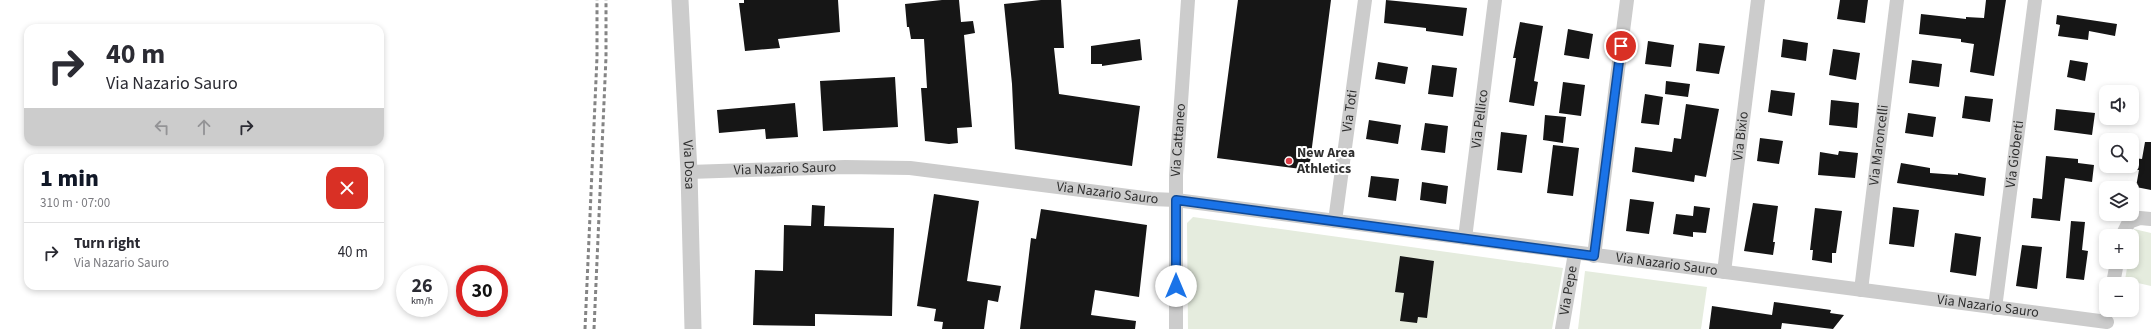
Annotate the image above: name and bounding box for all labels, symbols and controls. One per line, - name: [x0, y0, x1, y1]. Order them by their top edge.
- pin: [1604, 29, 1638, 63]
- text: 40 m: [106, 34, 165, 74]
- icon: arrive: [1610, 35, 1632, 57]
- icon: right: [40, 40, 92, 92]
- text: Via Nazario Sauro: [106, 71, 238, 96]
- map controls: [2099, 85, 2139, 317]
- button: sound: [2099, 85, 2139, 125]
- street label: Via Pellico: [1466, 88, 1494, 150]
- street label: Via Toti: [1337, 89, 1363, 134]
- street label: Via Cattaneo: [1166, 103, 1191, 177]
- street label: Via Maroncelli: [1864, 103, 1894, 187]
- street label: Via Bixio: [1728, 110, 1754, 162]
- icon: left: [151, 116, 173, 138]
- icon: ahead: [193, 116, 215, 138]
- icon: right: [235, 116, 257, 138]
- street label: Via Gioberti: [2001, 119, 2029, 189]
- button: search: [2099, 133, 2139, 173]
- street label: Via Dosa: [677, 139, 699, 190]
- place label: New Area Athletics: [1296, 143, 1355, 179]
- marker: New Area Athletics: [1284, 156, 1294, 166]
- street label: Via Nazario Sauro: [733, 157, 837, 181]
- text: 1 min: [40, 161, 99, 196]
- button: close: [326, 167, 368, 209]
- street label: Via Nazario Sauro: [1055, 177, 1159, 209]
- button: layers: [2099, 181, 2139, 221]
- text: 310 m · 07:00: [40, 194, 110, 212]
- button: +: [2099, 229, 2139, 269]
- text: Turn right: [74, 233, 140, 254]
- icon: right: [40, 242, 62, 264]
- text: 40 m: [338, 242, 368, 263]
- street label: Via Nazario Sauro: [1615, 248, 1719, 281]
- text: Via Nazario Sauro: [74, 254, 169, 272]
- street label: Via Pepe: [1555, 264, 1583, 317]
- speed limit sign: 30: [456, 265, 508, 317]
- position arrow: [1155, 265, 1197, 307]
- text: 26: [411, 272, 433, 300]
- button: −: [2099, 277, 2139, 317]
- street label: Via Nazario Sauro: [1936, 290, 2040, 323]
- text: km/h: [411, 294, 433, 308]

